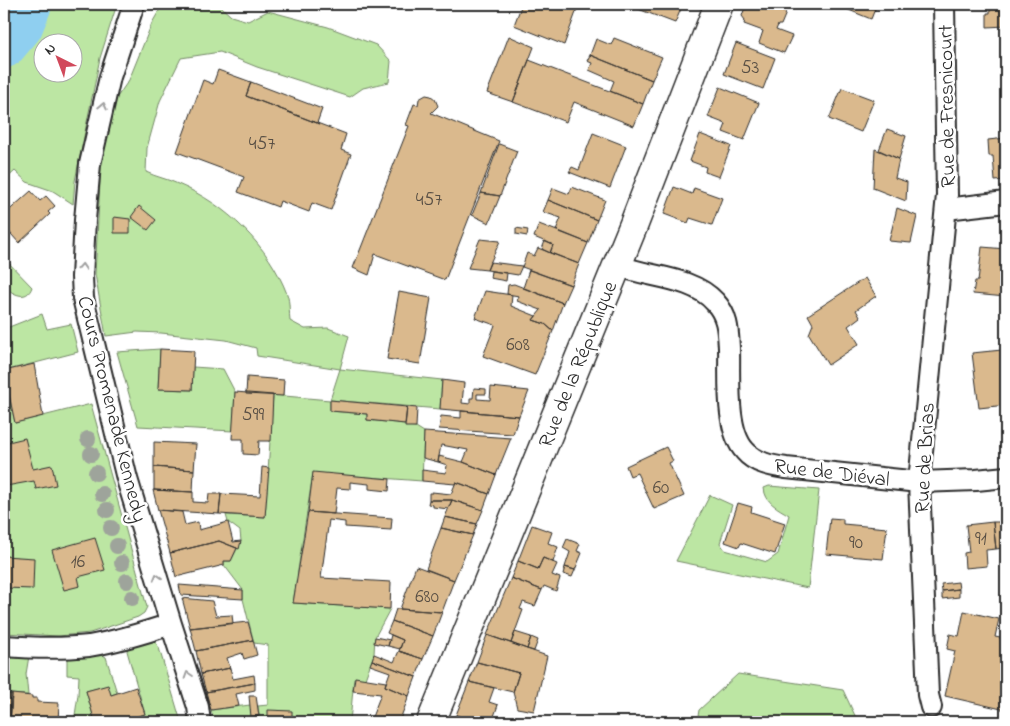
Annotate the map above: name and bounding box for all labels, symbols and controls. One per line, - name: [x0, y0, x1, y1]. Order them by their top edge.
- street label: Rue de Fresnicourt: [932, 24, 964, 188]
- north arrow: [32, 32, 82, 82]
- text: N: [40, 38, 61, 60]
- house number: 53: [741, 55, 760, 82]
- one-way arrow: [98, 102, 108, 111]
- house number: 457: [249, 131, 275, 158]
- house number: 457: [416, 187, 442, 214]
- one-way arrow: [77, 263, 88, 271]
- street label: Rue de la République: [532, 277, 626, 452]
- street label: Cours Promenade Kennedy: [66, 293, 154, 526]
- house number: 608: [506, 332, 530, 359]
- house number: 599: [242, 402, 264, 429]
- street label: Rue de Brias: [908, 402, 944, 514]
- street label: Rue de Diéval: [772, 452, 891, 496]
- house number: 60: [653, 475, 669, 502]
- house number: 91: [975, 526, 987, 553]
- house number: 90: [849, 530, 863, 557]
- house number: 16: [71, 549, 85, 576]
- one-way arrow: [152, 574, 162, 582]
- house number: 680: [415, 584, 439, 611]
- one-way arrow: [183, 672, 193, 680]

